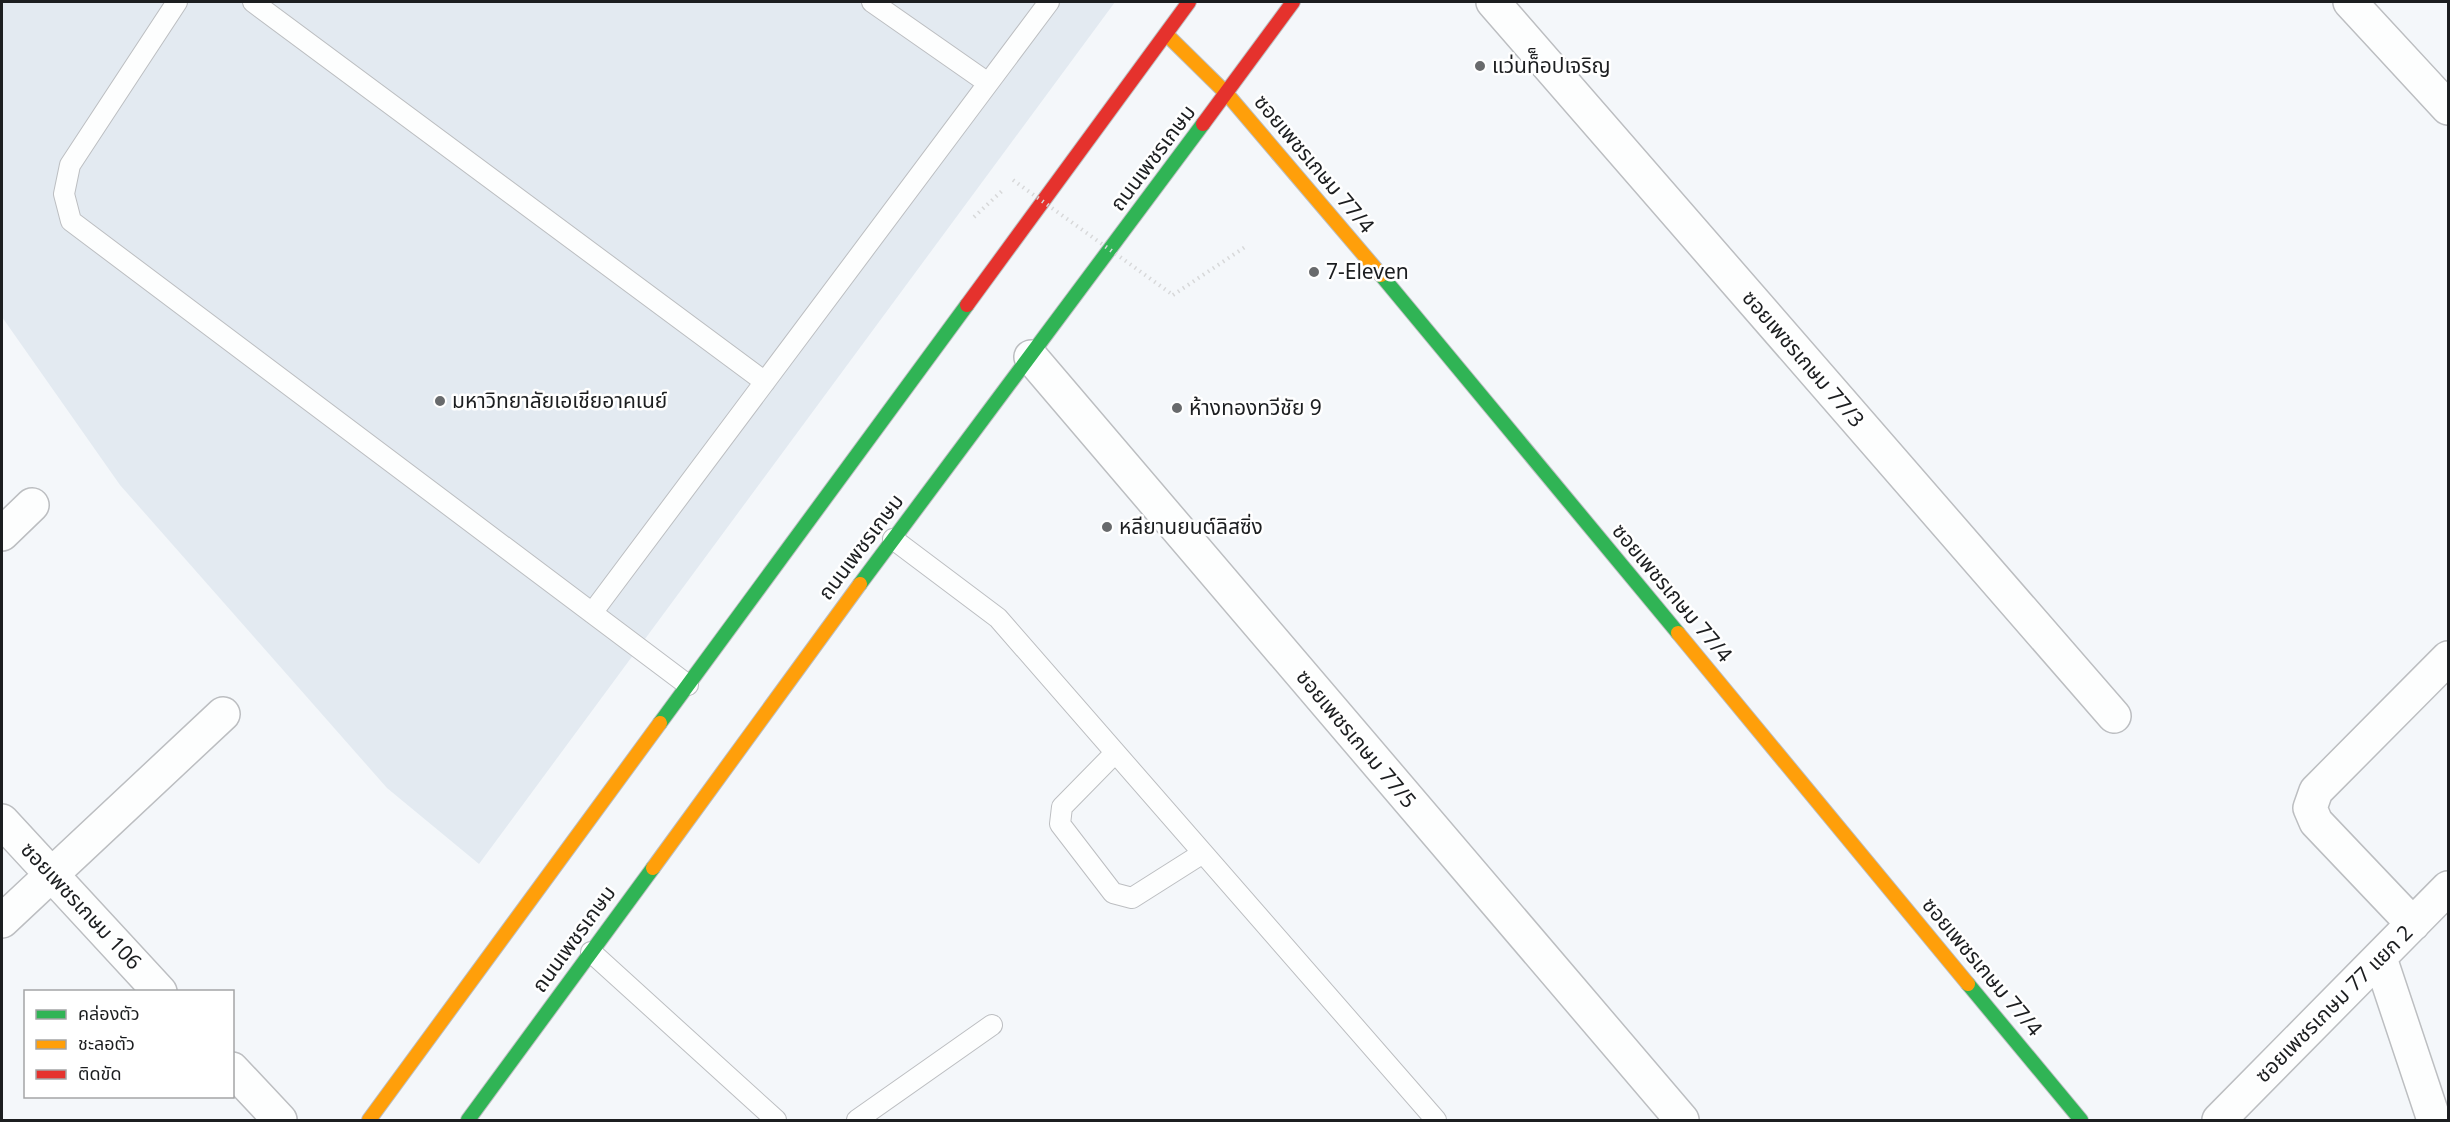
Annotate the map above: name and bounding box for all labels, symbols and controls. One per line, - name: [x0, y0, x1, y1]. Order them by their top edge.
- place label: แว่นท็็อปเจริญ: [1492, 47, 1611, 79]
- marker: แว่นท็็อปเจริญ: [1473, 59, 1487, 73]
- street label: ซอยเพชรเกษม 77/4: [1248, 88, 1381, 239]
- street label: ถนนเพชรเกษม: [1103, 99, 1201, 216]
- place label: 7-Eleven: [1326, 257, 1409, 285]
- marker: 7-Eleven: [1307, 265, 1321, 279]
- street label: ซอยเพชรเกษม 77/3: [1736, 284, 1871, 433]
- place label: มหาวิทยาลัยเอเชียอาคเนย์: [452, 386, 667, 414]
- place label: ห้างทองทวีชัย 9: [1189, 393, 1322, 421]
- marker: มหาวิทยาลัยเอเชียอาคเนย์: [433, 394, 447, 408]
- marker: ห้างทองทวีชัย 9: [1170, 401, 1184, 415]
- street label: ถนนเพชรเกษม: [811, 488, 909, 605]
- place label: หลียานยนต์ลิสซิ่ง: [1119, 512, 1263, 540]
- street label: ซอยเพชรเกษม 77/4: [1606, 517, 1739, 668]
- marker: หลียานยนต์ลิสซิ่ง: [1100, 520, 1114, 534]
- street label: ซอยเพชรเกษม 77/5: [1290, 663, 1423, 814]
- street label: ซอยเพชรเกษม 106: [15, 835, 148, 975]
- street label: ถนนเพชรเกษม: [525, 879, 621, 997]
- street label: ซอยเพชรเกษม 77/4: [1916, 891, 2049, 1042]
- street label: ซอยเพชรเกษม 77 แยก 2: [2248, 918, 2418, 1088]
- legend: [24, 990, 234, 1098]
- text: คล่องตัว: [78, 1001, 140, 1025]
- text: ชะลอตัว: [78, 1031, 135, 1055]
- text: ติดขัด: [78, 1061, 121, 1085]

